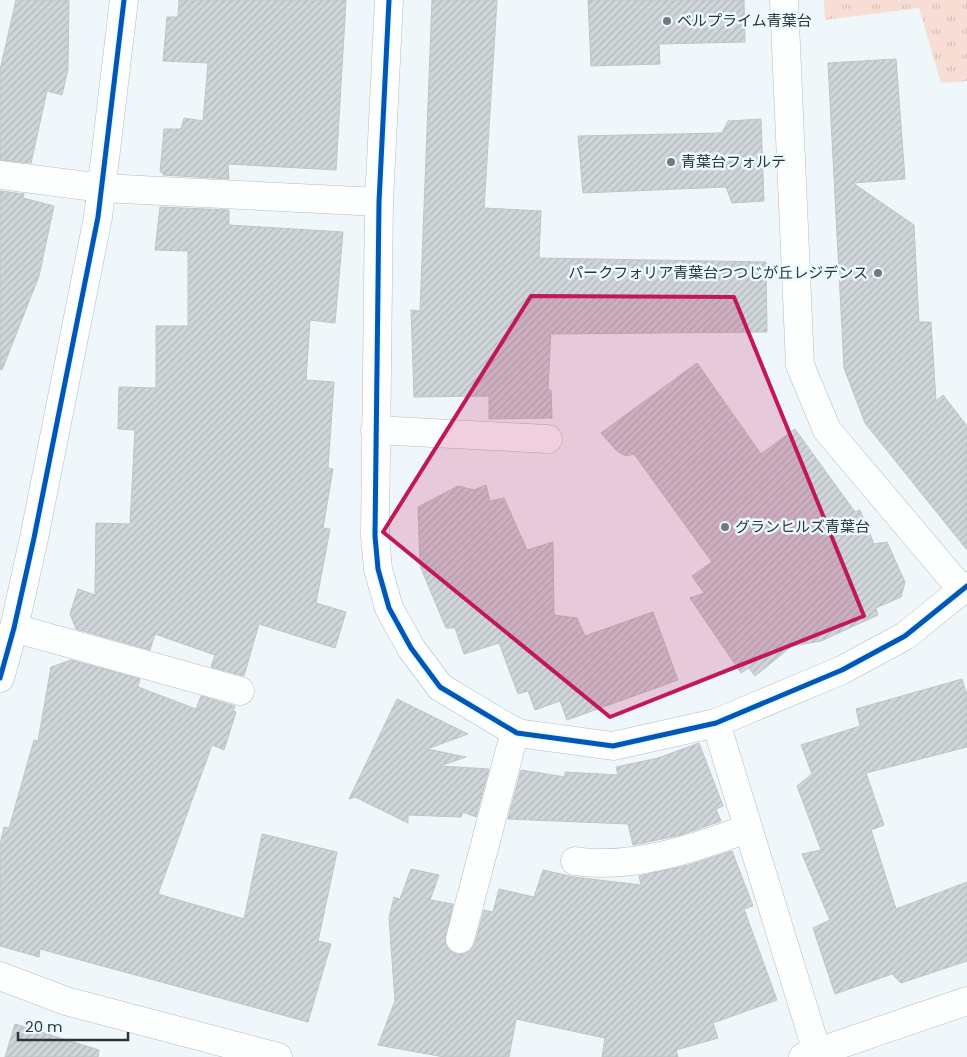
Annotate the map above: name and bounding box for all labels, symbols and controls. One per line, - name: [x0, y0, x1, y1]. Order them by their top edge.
- place label: ベルプライム青葉台: [677, 10, 812, 31]
- marker: ベルプライム青葉台: [661, 15, 673, 27]
- place label: 青葉台フォルテ: [681, 151, 786, 172]
- marker: 青葉台フォルテ: [665, 156, 677, 168]
- place label: パークフォリア青葉台つつじが丘レジデンス: [568, 262, 868, 283]
- marker: パークフォリア青葉台つつじが丘レジデンス: [872, 267, 884, 279]
- place label: グランヒルズ青葉台: [735, 516, 870, 537]
- marker: グランヒルズ青葉台: [719, 521, 731, 533]
- scale bar: [18, 1010, 128, 1042]
- text: 20 m: [25, 1016, 63, 1037]

